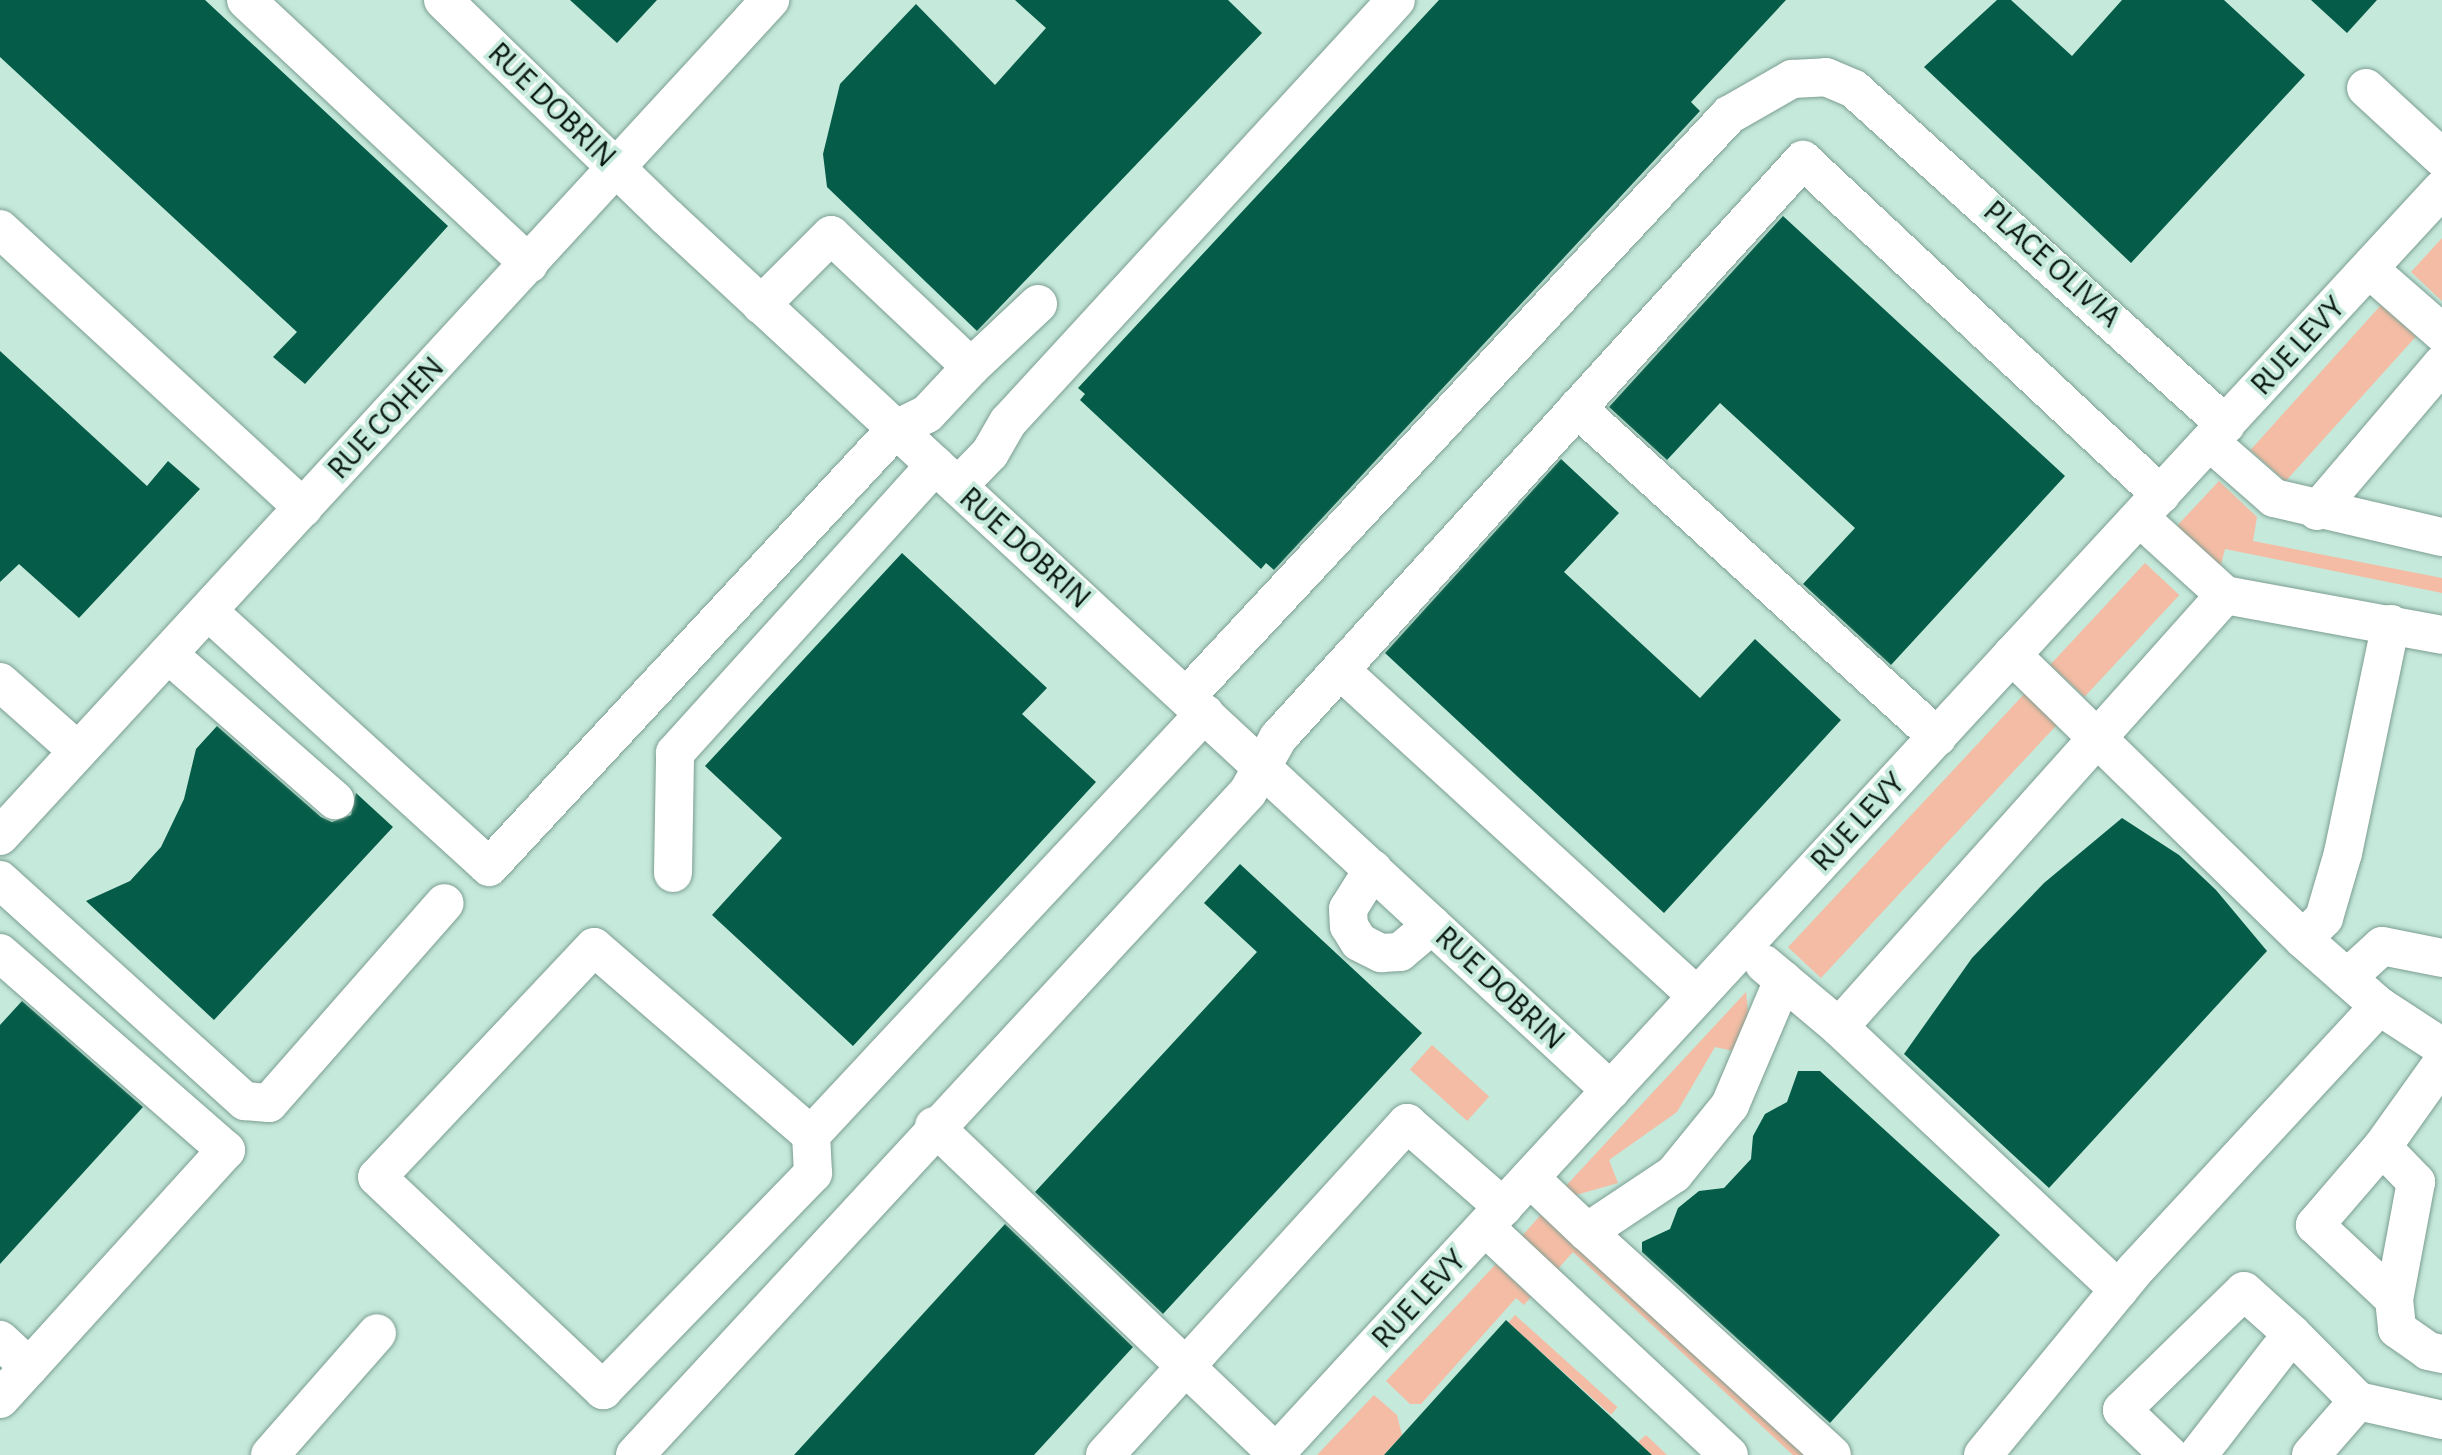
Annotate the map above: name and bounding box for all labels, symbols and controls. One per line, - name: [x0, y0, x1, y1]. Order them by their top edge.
- street label: RUE DOBRIN: [480, 34, 624, 176]
- street label: PLACE OLIVIA: [1975, 192, 2129, 336]
- street label: RUE LEVY: [2243, 288, 2353, 404]
- street label: RUE COHEN: [319, 349, 453, 487]
- street label: RUE DOBRIN: [951, 479, 1099, 617]
- street label: RUE LEVY: [1803, 764, 1913, 880]
- street label: RUE DOBRIN: [1427, 918, 1573, 1058]
- street label: RUE LEVY: [1364, 1241, 1474, 1357]

